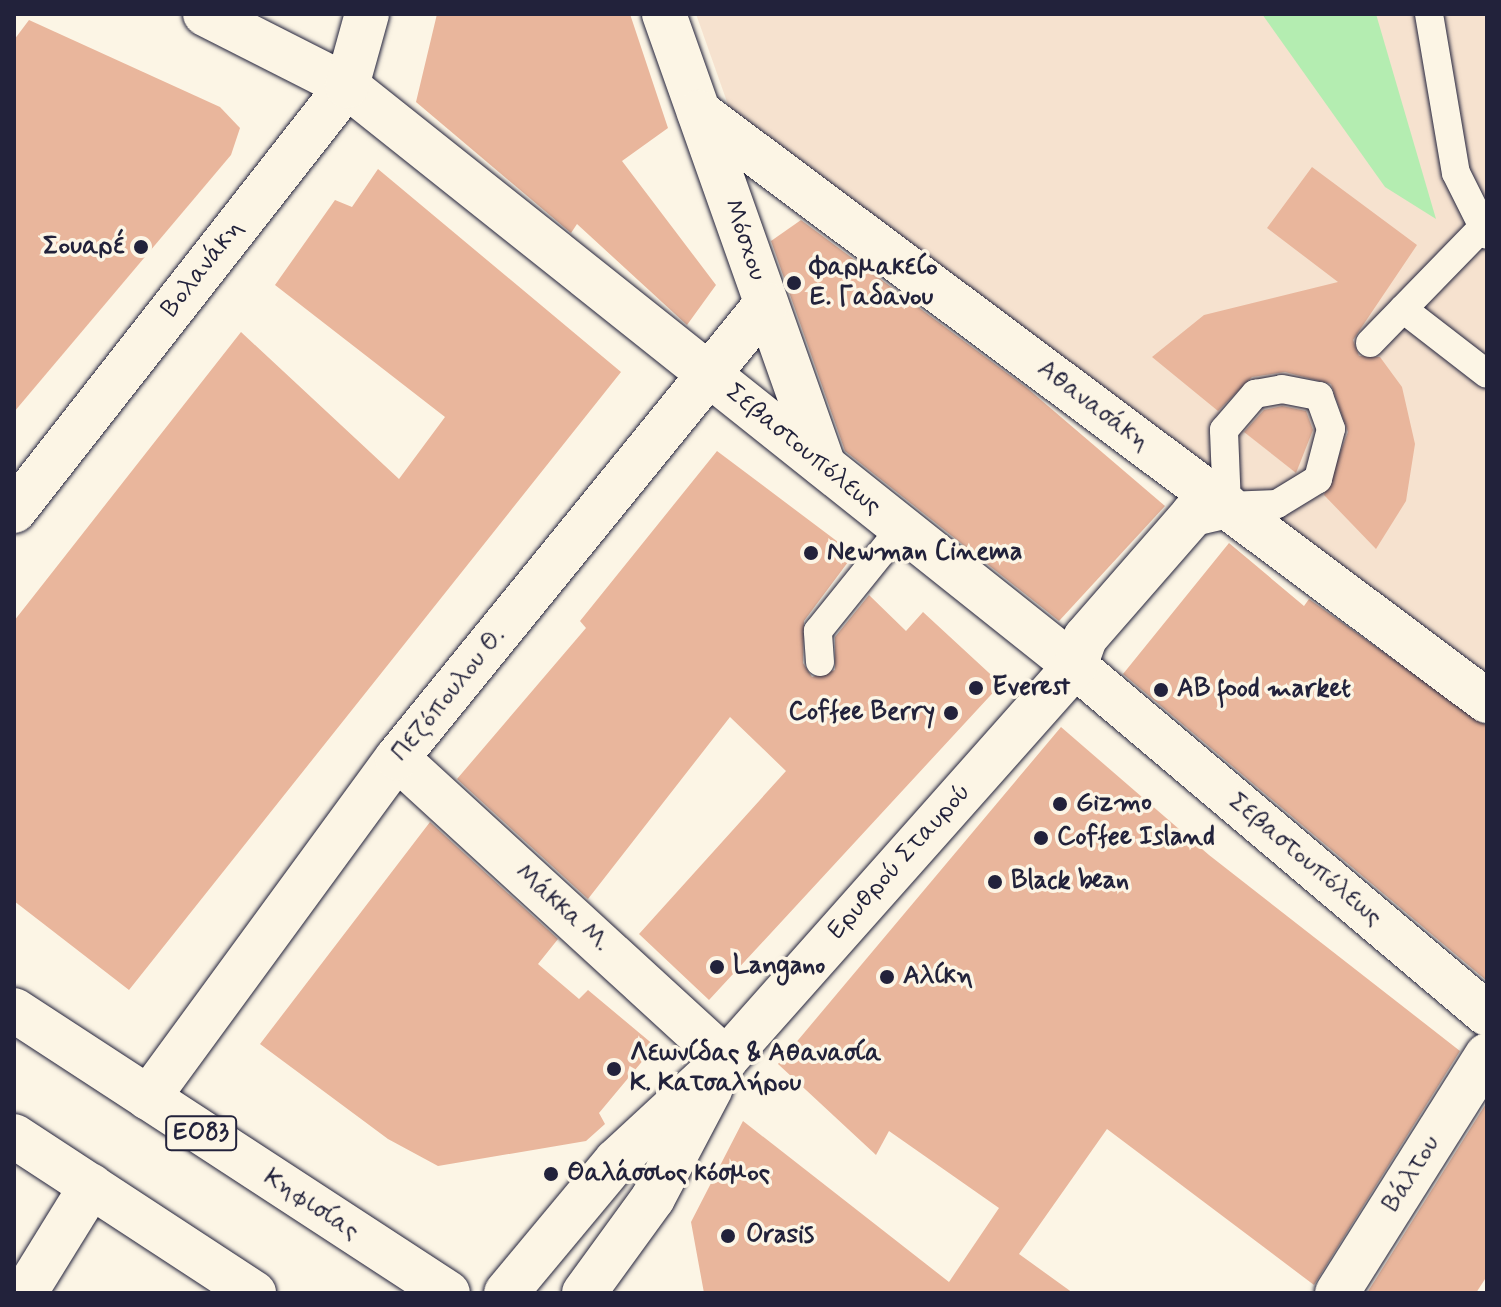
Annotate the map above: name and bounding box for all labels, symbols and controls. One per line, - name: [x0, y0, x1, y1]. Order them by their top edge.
- street label: Μόσχου: [716, 195, 772, 285]
- street label: Βολανάκη: [155, 214, 251, 324]
- place label: Σουαρέ: [43, 231, 125, 263]
- marker: Σουαρέ: [132, 238, 150, 256]
- place label: Φαρμακείο Ε. Γαδανου: [810, 252, 938, 314]
- marker: Φαρμακείο Ε. Γαδανου: [785, 274, 803, 292]
- street label: Αθανασάκη: [1031, 354, 1155, 458]
- street label: Σεβαστουπόλεως: [719, 378, 887, 522]
- place label: Newman Cinema: [827, 537, 1029, 569]
- marker: Newman Cinema: [802, 544, 820, 562]
- street label: Πεζόπουλου Θ.: [385, 622, 513, 768]
- place label: Everest: [992, 672, 1070, 704]
- place label: AB food market: [1177, 674, 1352, 706]
- marker: Everest: [967, 679, 985, 697]
- marker: AB food market: [1152, 681, 1170, 699]
- place label: Coffee Berry: [788, 697, 935, 729]
- marker: Coffee Berry: [942, 704, 960, 722]
- street label: Ερυθρού Σταυρού: [822, 777, 978, 947]
- street label: Σεβαστουπόλεως: [1222, 787, 1388, 933]
- place label: Gizmo: [1076, 788, 1152, 820]
- marker: Gizmo: [1051, 795, 1069, 813]
- place label: Coffee Island: [1057, 822, 1215, 854]
- marker: Coffee Island: [1032, 829, 1050, 847]
- street label: Μάκκα Μ.: [508, 857, 616, 959]
- place label: Black bean: [1011, 866, 1129, 898]
- marker: Black bean: [986, 873, 1004, 891]
- place label: Langano: [733, 951, 825, 983]
- marker: Langano: [708, 958, 726, 976]
- place label: Αλίκη: [903, 961, 973, 993]
- marker: Αλίκη: [878, 968, 896, 986]
- place label: Λεωνίδας & Αθανασία Κ. Κατσαλήρου: [630, 1038, 882, 1100]
- marker: Λεωνίδας & Αθανασία Κ. Κατσαλήρου: [605, 1060, 623, 1078]
- road number: ΕΟ83: [165, 1113, 237, 1153]
- street label: Βάλτου: [1376, 1130, 1448, 1218]
- place label: Θαλάσσιος κόσμος: [567, 1158, 770, 1190]
- street label: Κηφισίας: [257, 1163, 365, 1247]
- marker: Θαλάσσιος κόσμος: [542, 1165, 560, 1183]
- place label: Orasis: [746, 1220, 814, 1252]
- marker: Orasis: [717, 1225, 739, 1247]

